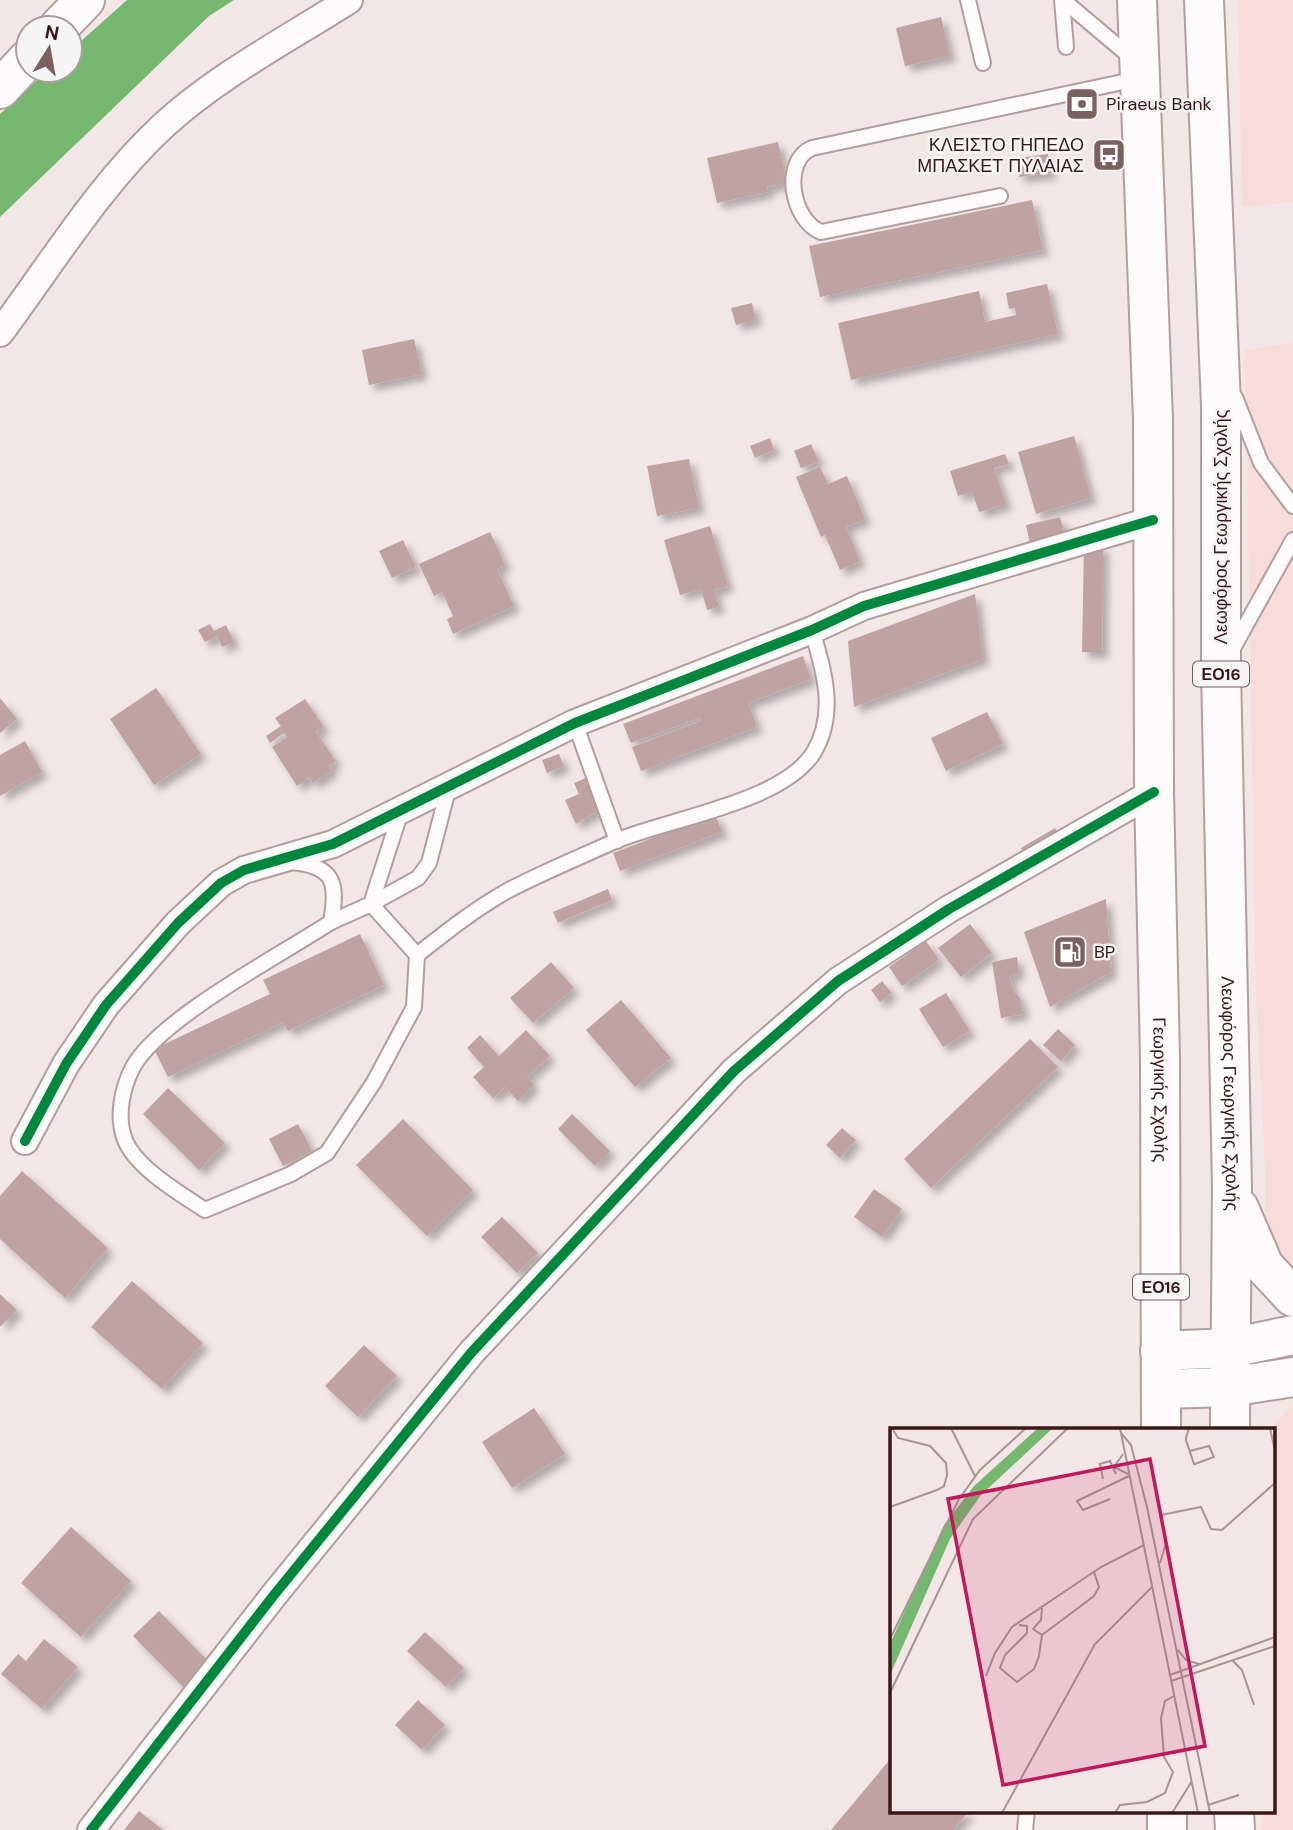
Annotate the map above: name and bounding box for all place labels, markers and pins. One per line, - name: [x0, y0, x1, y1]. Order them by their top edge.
- bank icon: Piraeus Bank: [1063, 85, 1101, 123]
- place label: Piraeus Bank: [1106, 92, 1212, 116]
- place label: ΚΛΕΙΣΤΟ ΓΗΠΕΔΟ ΜΠΑΣΚΕΤ ΠΥΛΑΙΑΣ: [917, 133, 1084, 178]
- bus stop icon: ΚΛΕΙΣΤΟ ΓΗΠΕΔΟ ΜΠΑΣΚΕΤ ΠΥΛΑΙΑΣ: [1090, 136, 1128, 174]
- fuel station icon: BP: [1051, 933, 1089, 971]
- place label: BP: [1094, 940, 1115, 964]

